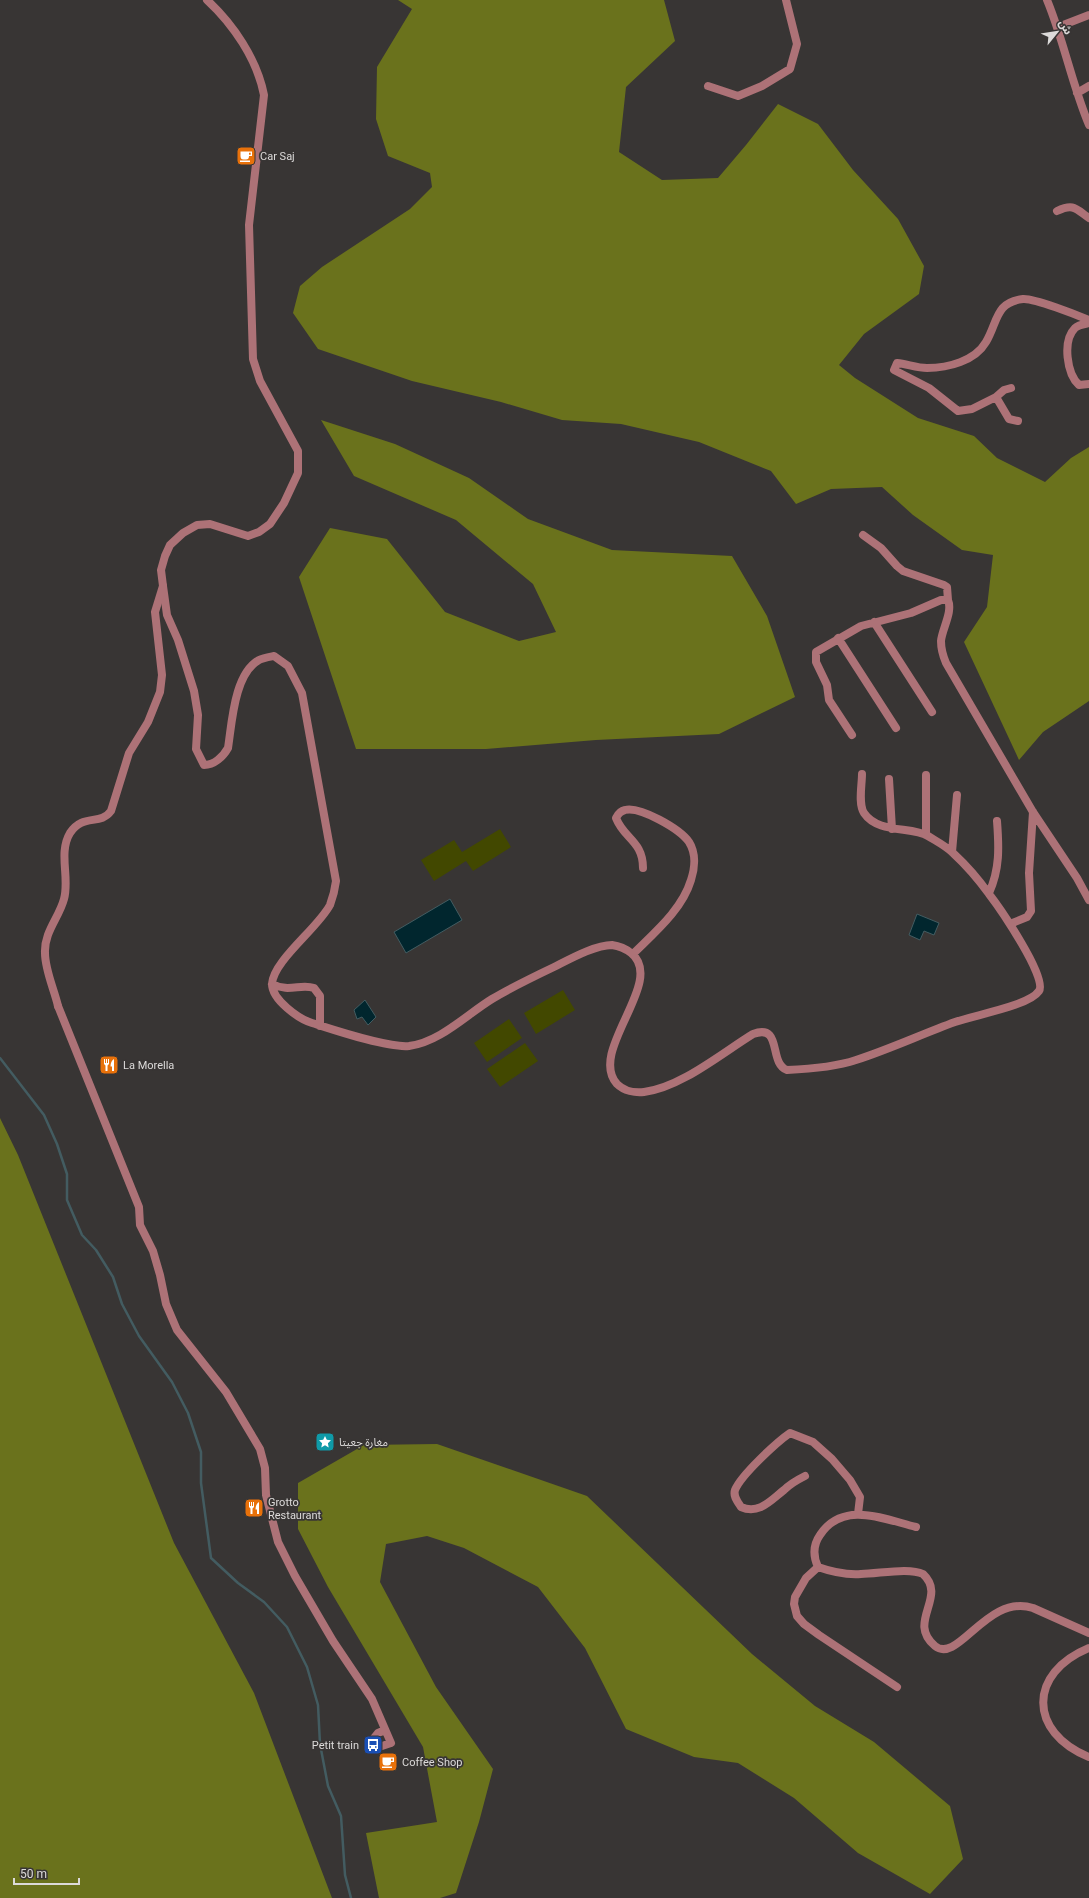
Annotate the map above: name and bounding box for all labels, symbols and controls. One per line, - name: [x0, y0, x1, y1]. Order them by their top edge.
- north arrow: [1037, 12, 1077, 52]
- text: ش: [1056, 17, 1075, 37]
- cafe icon: Car Saj: [235, 145, 257, 167]
- place label: Car Saj: [260, 150, 295, 163]
- restaurant icon: La Morella: [98, 1054, 120, 1076]
- place label: La Morella: [123, 1059, 174, 1072]
- place icon: مغارة جعيتا: [314, 1431, 336, 1453]
- place label: مغارة جعيتا: [339, 1436, 388, 1449]
- place label: Grotto Restaurant: [268, 1496, 322, 1522]
- restaurant icon: Grotto Restaurant: [243, 1497, 265, 1519]
- bus stop icon: Petit train: [362, 1734, 384, 1756]
- place label: Petit train: [312, 1739, 359, 1752]
- cafe icon: Coffee Shop: [377, 1751, 399, 1773]
- place label: Coffee Shop: [402, 1756, 462, 1769]
- scale bar: [14, 1860, 79, 1886]
- text: 50 m: [20, 1867, 47, 1881]

